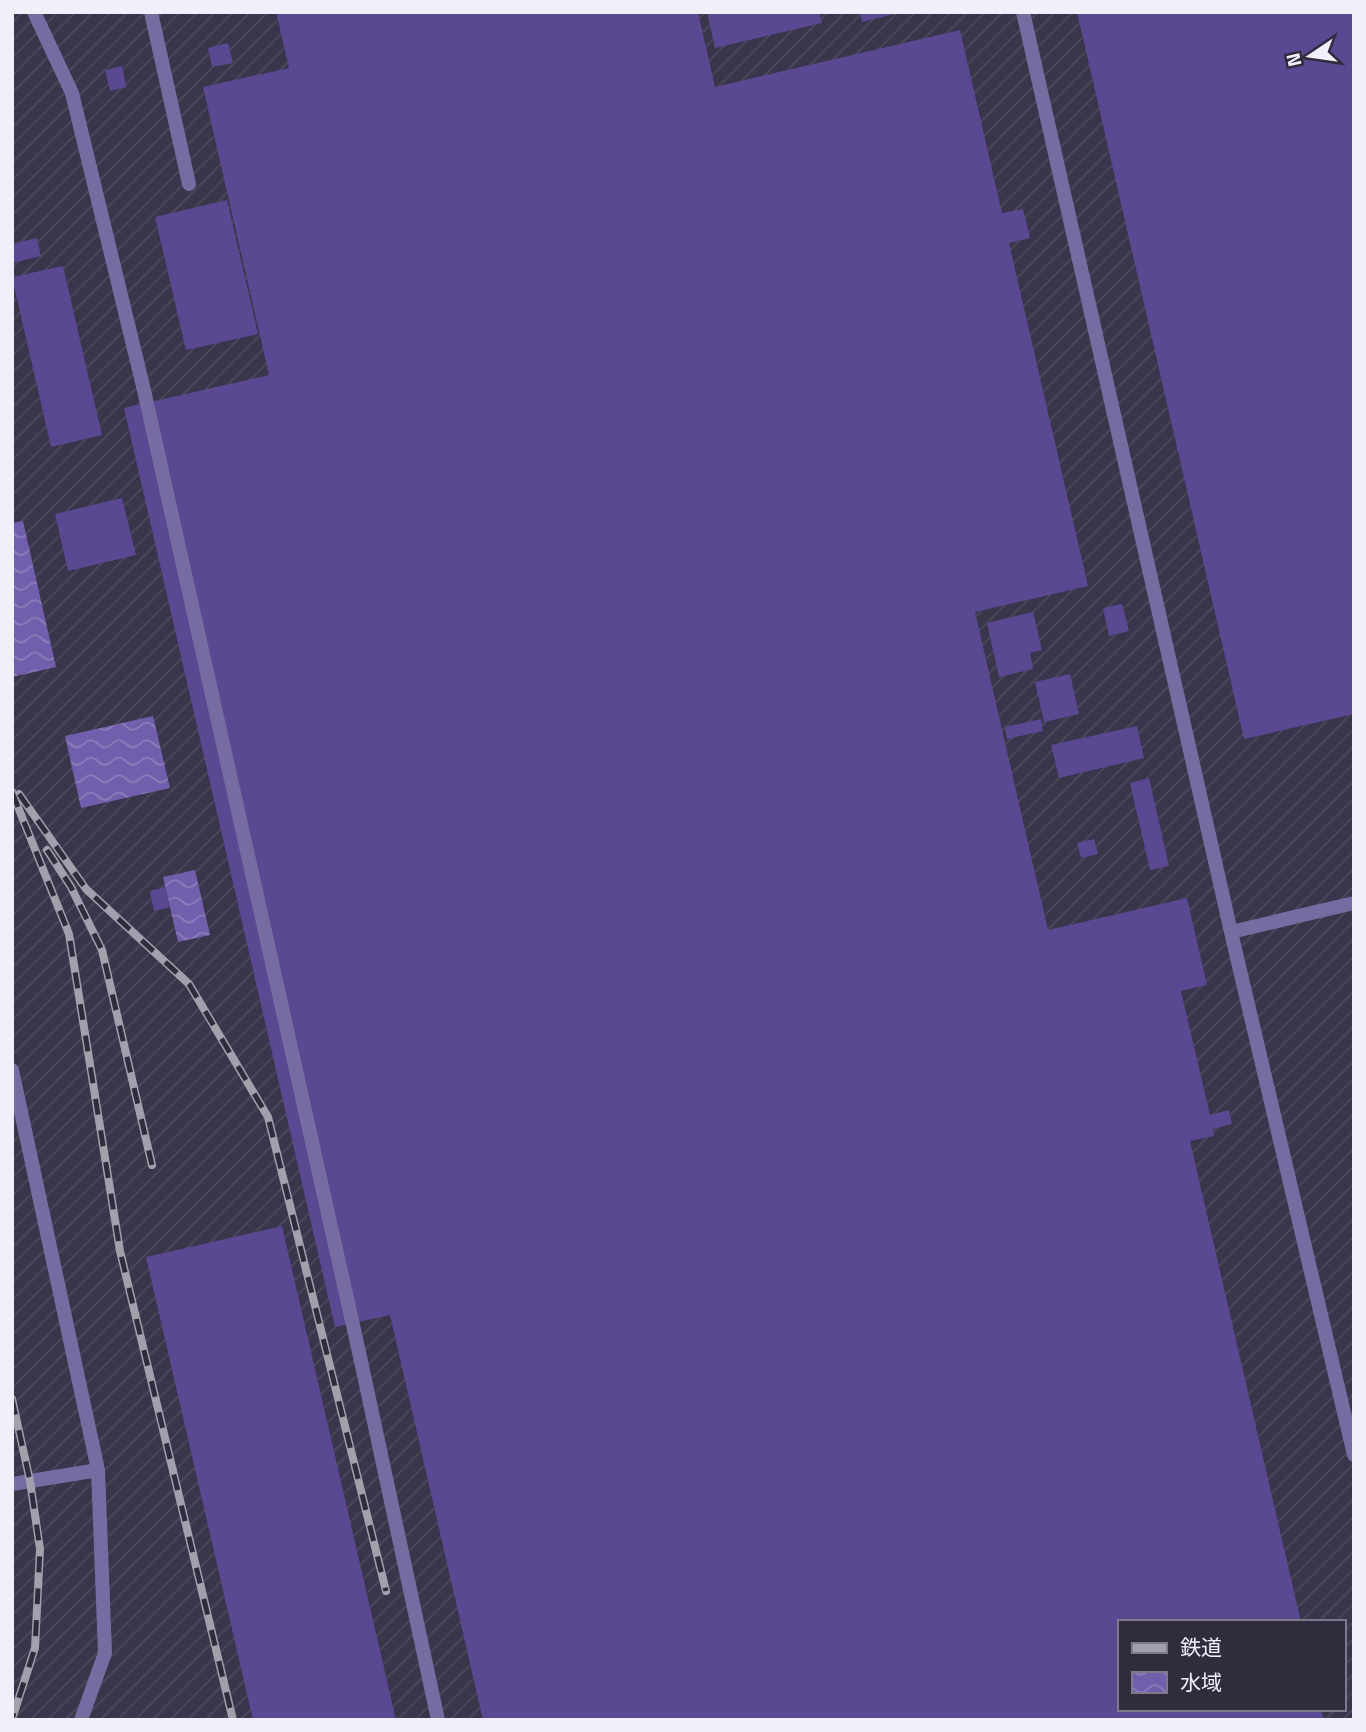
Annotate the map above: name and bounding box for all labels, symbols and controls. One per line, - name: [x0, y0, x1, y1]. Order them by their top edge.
- north arrow: [1275, 21, 1345, 91]
- text: N: [1277, 50, 1309, 70]
- legend: [1118, 1620, 1345, 1711]
- text: 鉄道: [1180, 1631, 1222, 1663]
- text: 水域: [1180, 1666, 1222, 1698]

